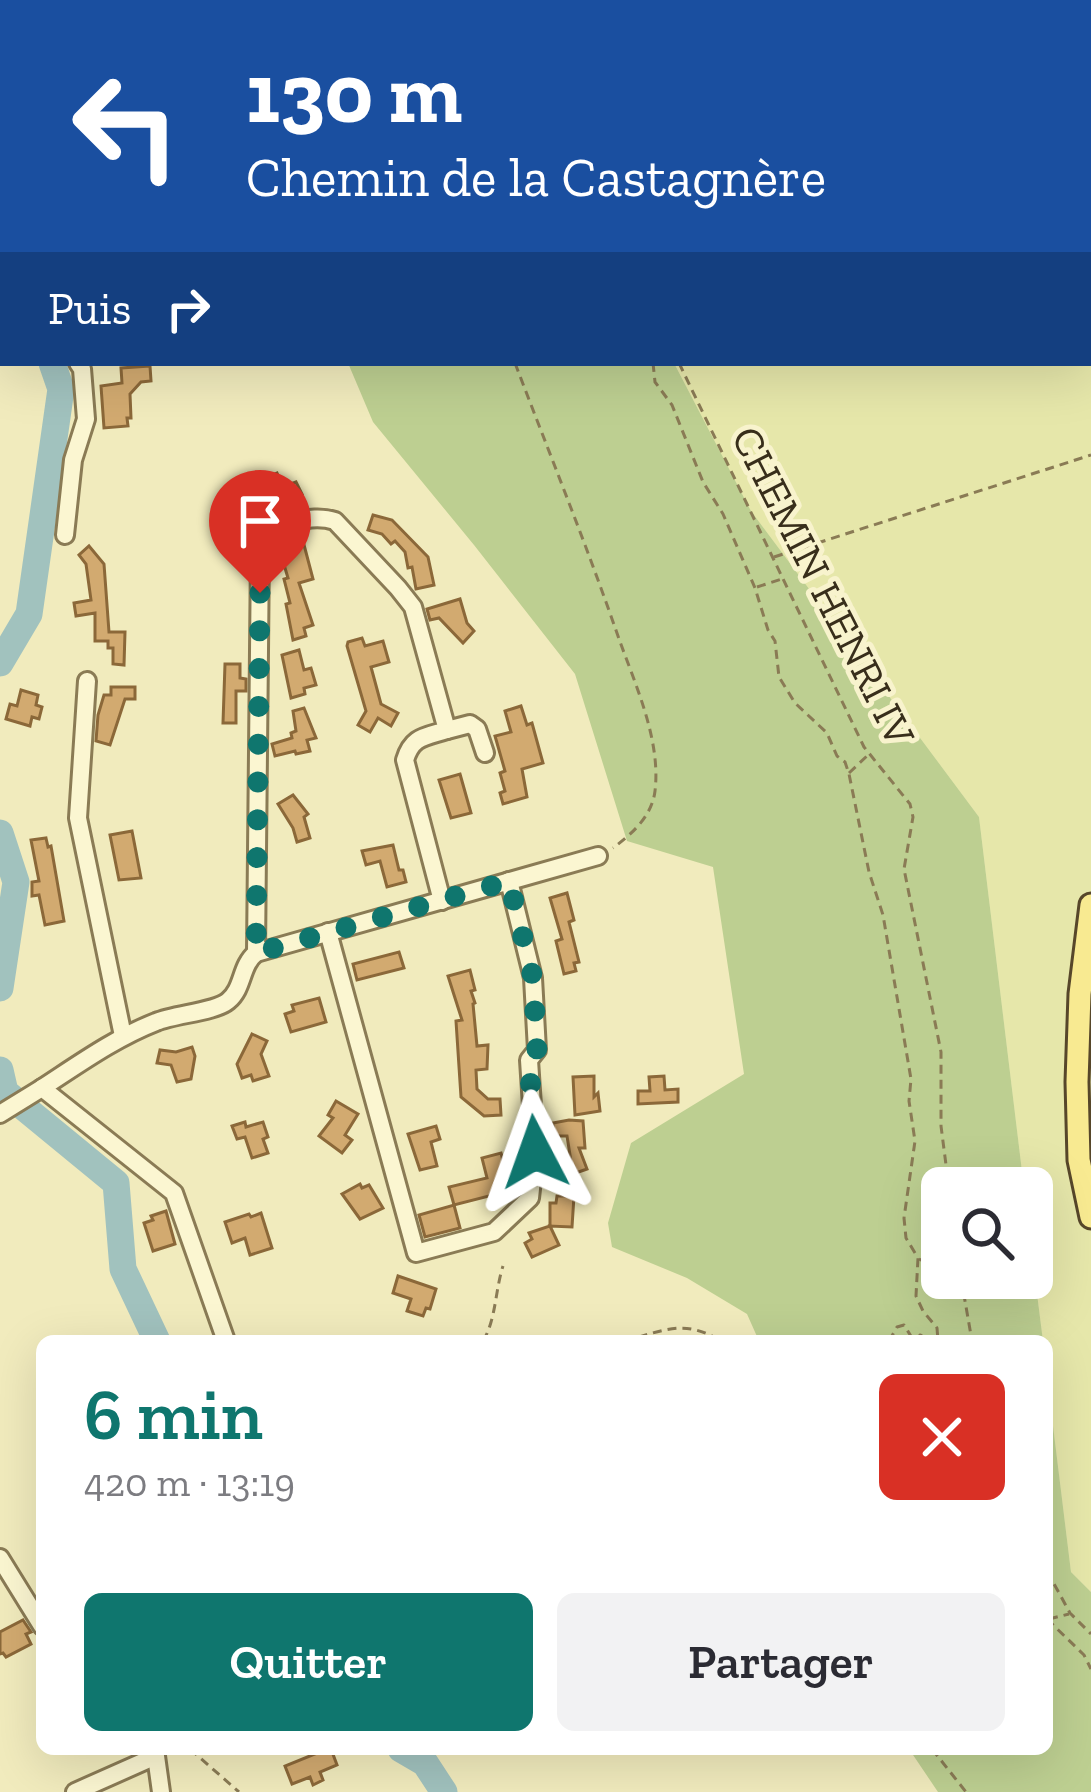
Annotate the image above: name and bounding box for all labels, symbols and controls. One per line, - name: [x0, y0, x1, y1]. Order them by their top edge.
- text: 130 m: [246, 43, 462, 144]
- icon: left: [48, 48, 204, 204]
- text: Chemin de la Castagnère: [246, 145, 826, 210]
- icon: right: [155, 276, 221, 342]
- text: Puis: [48, 282, 131, 336]
- street label: CHEMIN HENRI IV: [721, 418, 926, 755]
- pin: [209, 470, 311, 593]
- icon: arrive: [227, 488, 293, 554]
- position arrow: [472, 1089, 598, 1215]
- map controls: [921, 1167, 1053, 1299]
- button: search: [921, 1167, 1053, 1299]
- text: 6 min: [84, 1371, 263, 1457]
- button: close: [879, 1374, 1005, 1500]
- text: 420 m · 13:19: [84, 1459, 295, 1506]
- button: Quitter: [84, 1593, 533, 1731]
- button: Partager: [557, 1593, 1005, 1731]

